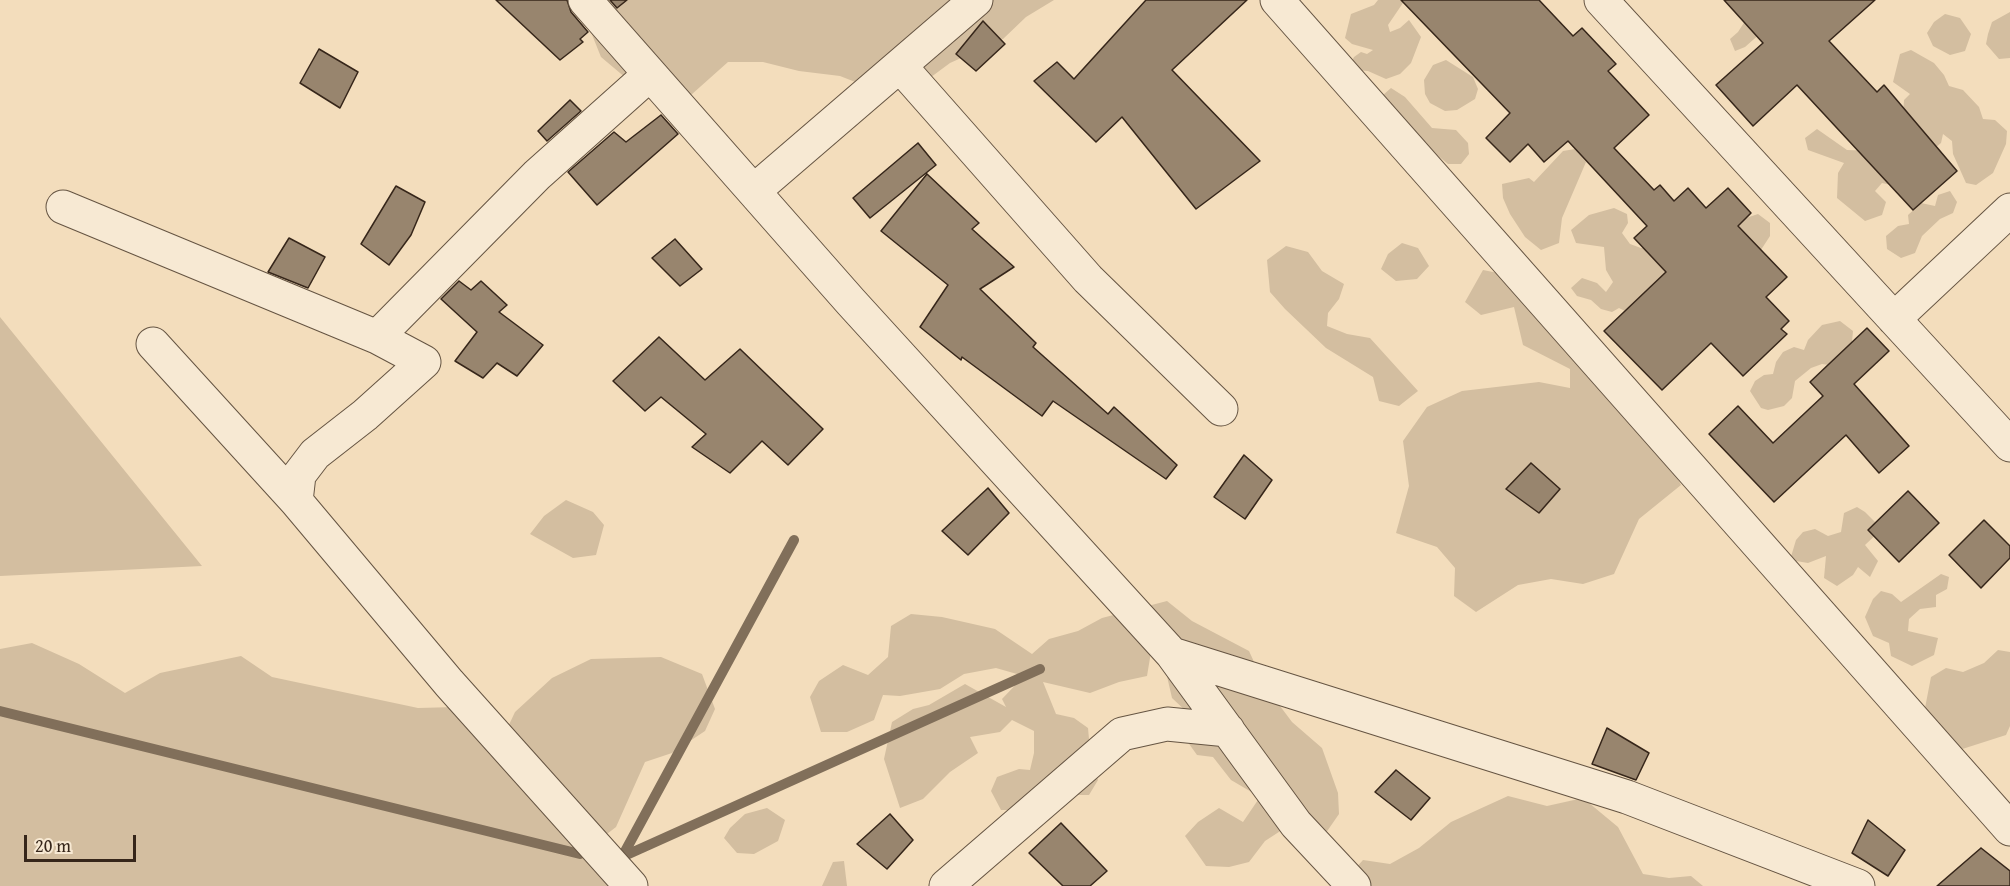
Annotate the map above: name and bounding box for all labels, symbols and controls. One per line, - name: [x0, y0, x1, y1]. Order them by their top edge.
- scale bar: [27, 823, 140, 861]
- text: 20 m: [35, 832, 71, 859]

